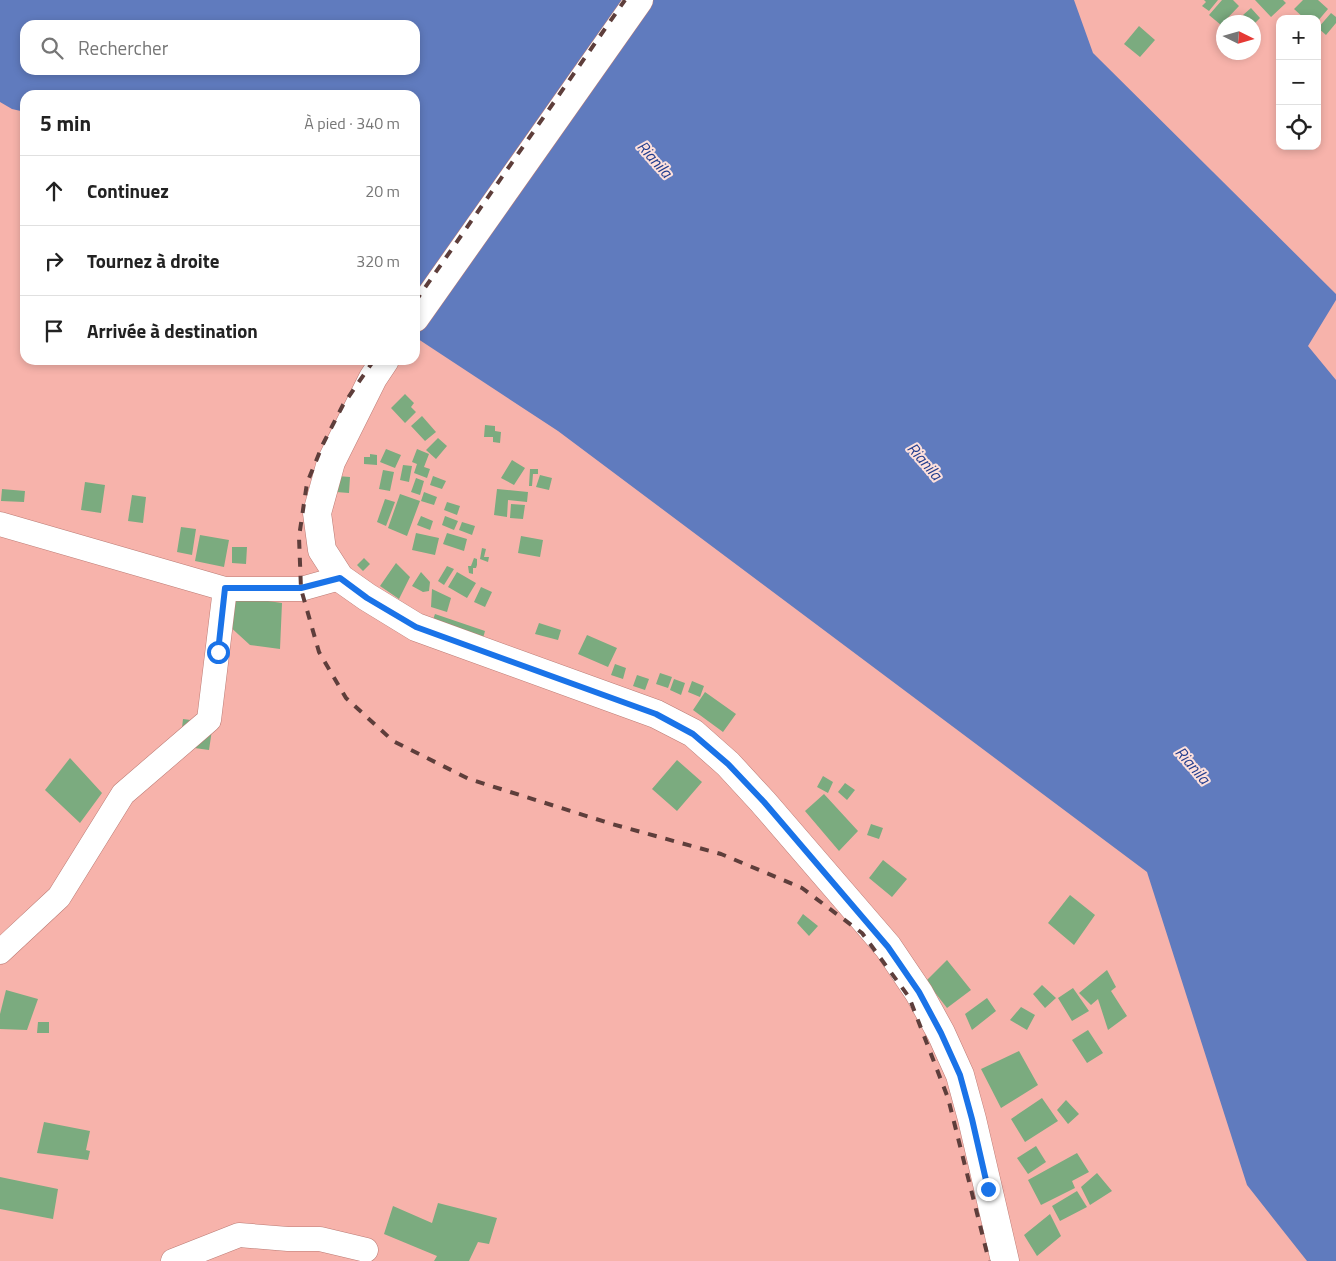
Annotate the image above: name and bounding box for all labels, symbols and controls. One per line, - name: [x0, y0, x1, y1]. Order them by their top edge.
- north arrow: [1216, 15, 1261, 60]
- map controls: [1276, 15, 1321, 150]
- button: +: [1276, 15, 1321, 60]
- search box: [20, 20, 420, 75]
- text: Rechercher: [78, 33, 168, 62]
- icon: search: [38, 34, 66, 62]
- button: −: [1276, 60, 1321, 105]
- button: locate: [1276, 105, 1321, 150]
- text: 5 min: [40, 107, 91, 139]
- text: À pied · 340 m: [304, 111, 400, 135]
- water label: Rianila: [632, 135, 679, 184]
- text: Continuez: [87, 176, 169, 205]
- icon: ahead: [40, 177, 68, 205]
- text: 20 m: [365, 179, 400, 203]
- text: Tournez à droite: [87, 246, 219, 275]
- icon: right: [40, 247, 68, 275]
- text: 320 m: [356, 249, 400, 273]
- text: Arrivée à destination: [87, 316, 258, 345]
- icon: arrive: [40, 317, 68, 345]
- water label: Rianila: [902, 437, 949, 486]
- route start: [207, 641, 230, 664]
- water label: Rianila: [1170, 741, 1217, 790]
- route end: [977, 1178, 1000, 1201]

